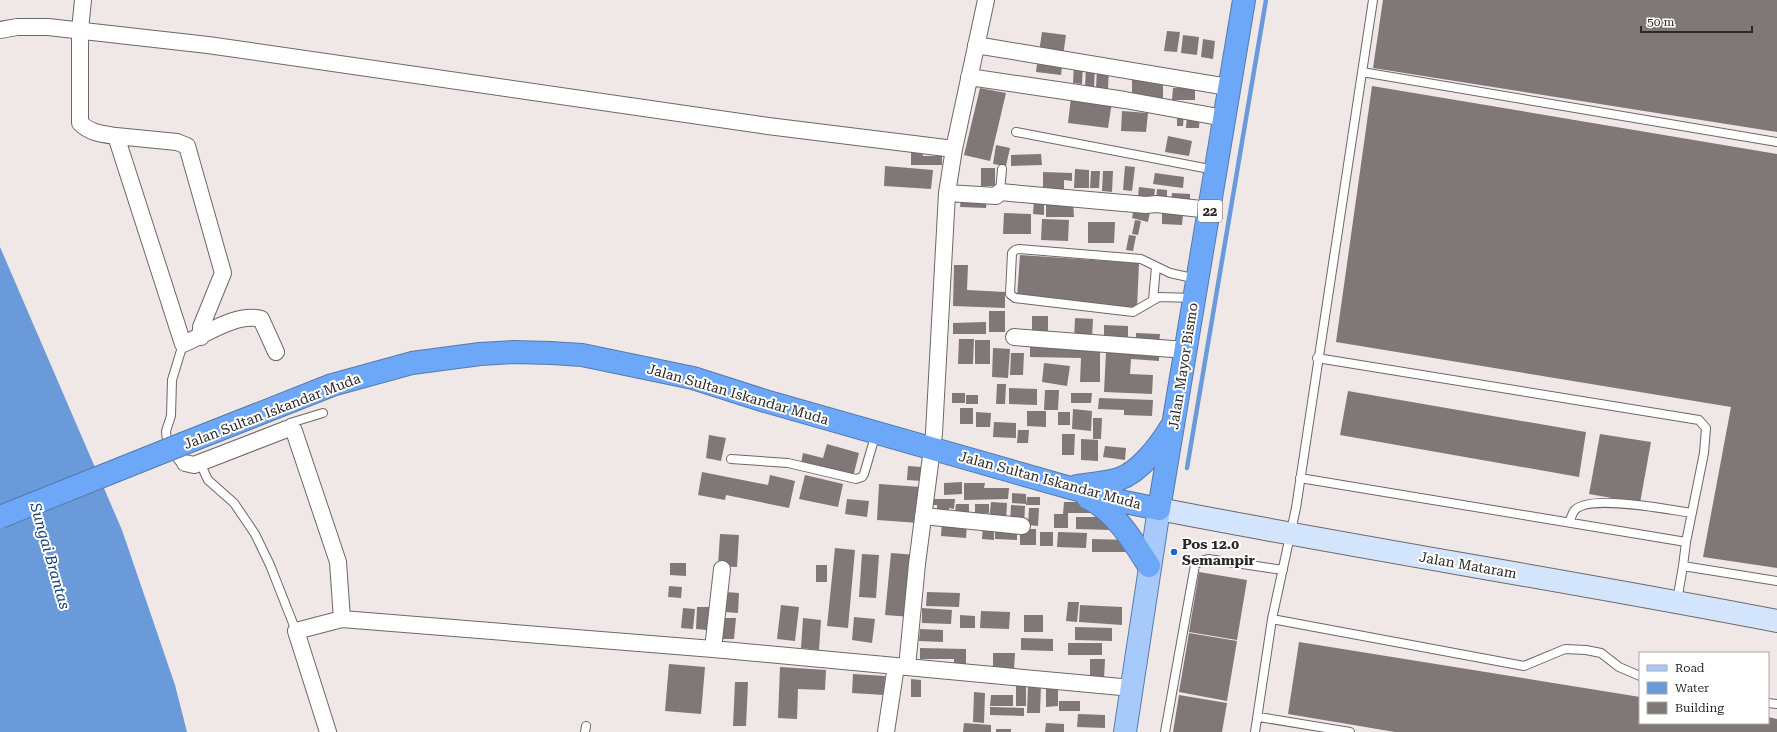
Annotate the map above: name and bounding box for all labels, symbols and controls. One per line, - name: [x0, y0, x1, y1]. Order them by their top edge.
- scale bar: [1641, 8, 1752, 34]
- text: 50 m: [1647, 15, 1674, 29]
- road number: 22: [1198, 200, 1222, 222]
- street label: Jalan Mayor Bismo: [1165, 302, 1201, 430]
- street label: Jalan Sultan Iskandar Muda: [645, 360, 831, 428]
- street label: Jalan Sultan Iskandar Muda: [181, 370, 363, 452]
- street label: Jalan Sultan Iskandar Muda: [957, 448, 1143, 512]
- water label: Sungai Brantas: [26, 500, 74, 611]
- place label: Pos 12.0 Semampir: [1182, 536, 1256, 568]
- marker: Pos 12.0 Semampir: [1169, 547, 1179, 557]
- street label: Jalan Mataram: [1418, 549, 1518, 582]
- legend: [1639, 652, 1769, 724]
- text: Road: [1675, 661, 1705, 675]
- text: Water: [1675, 681, 1709, 695]
- text: Building: [1675, 701, 1724, 715]

